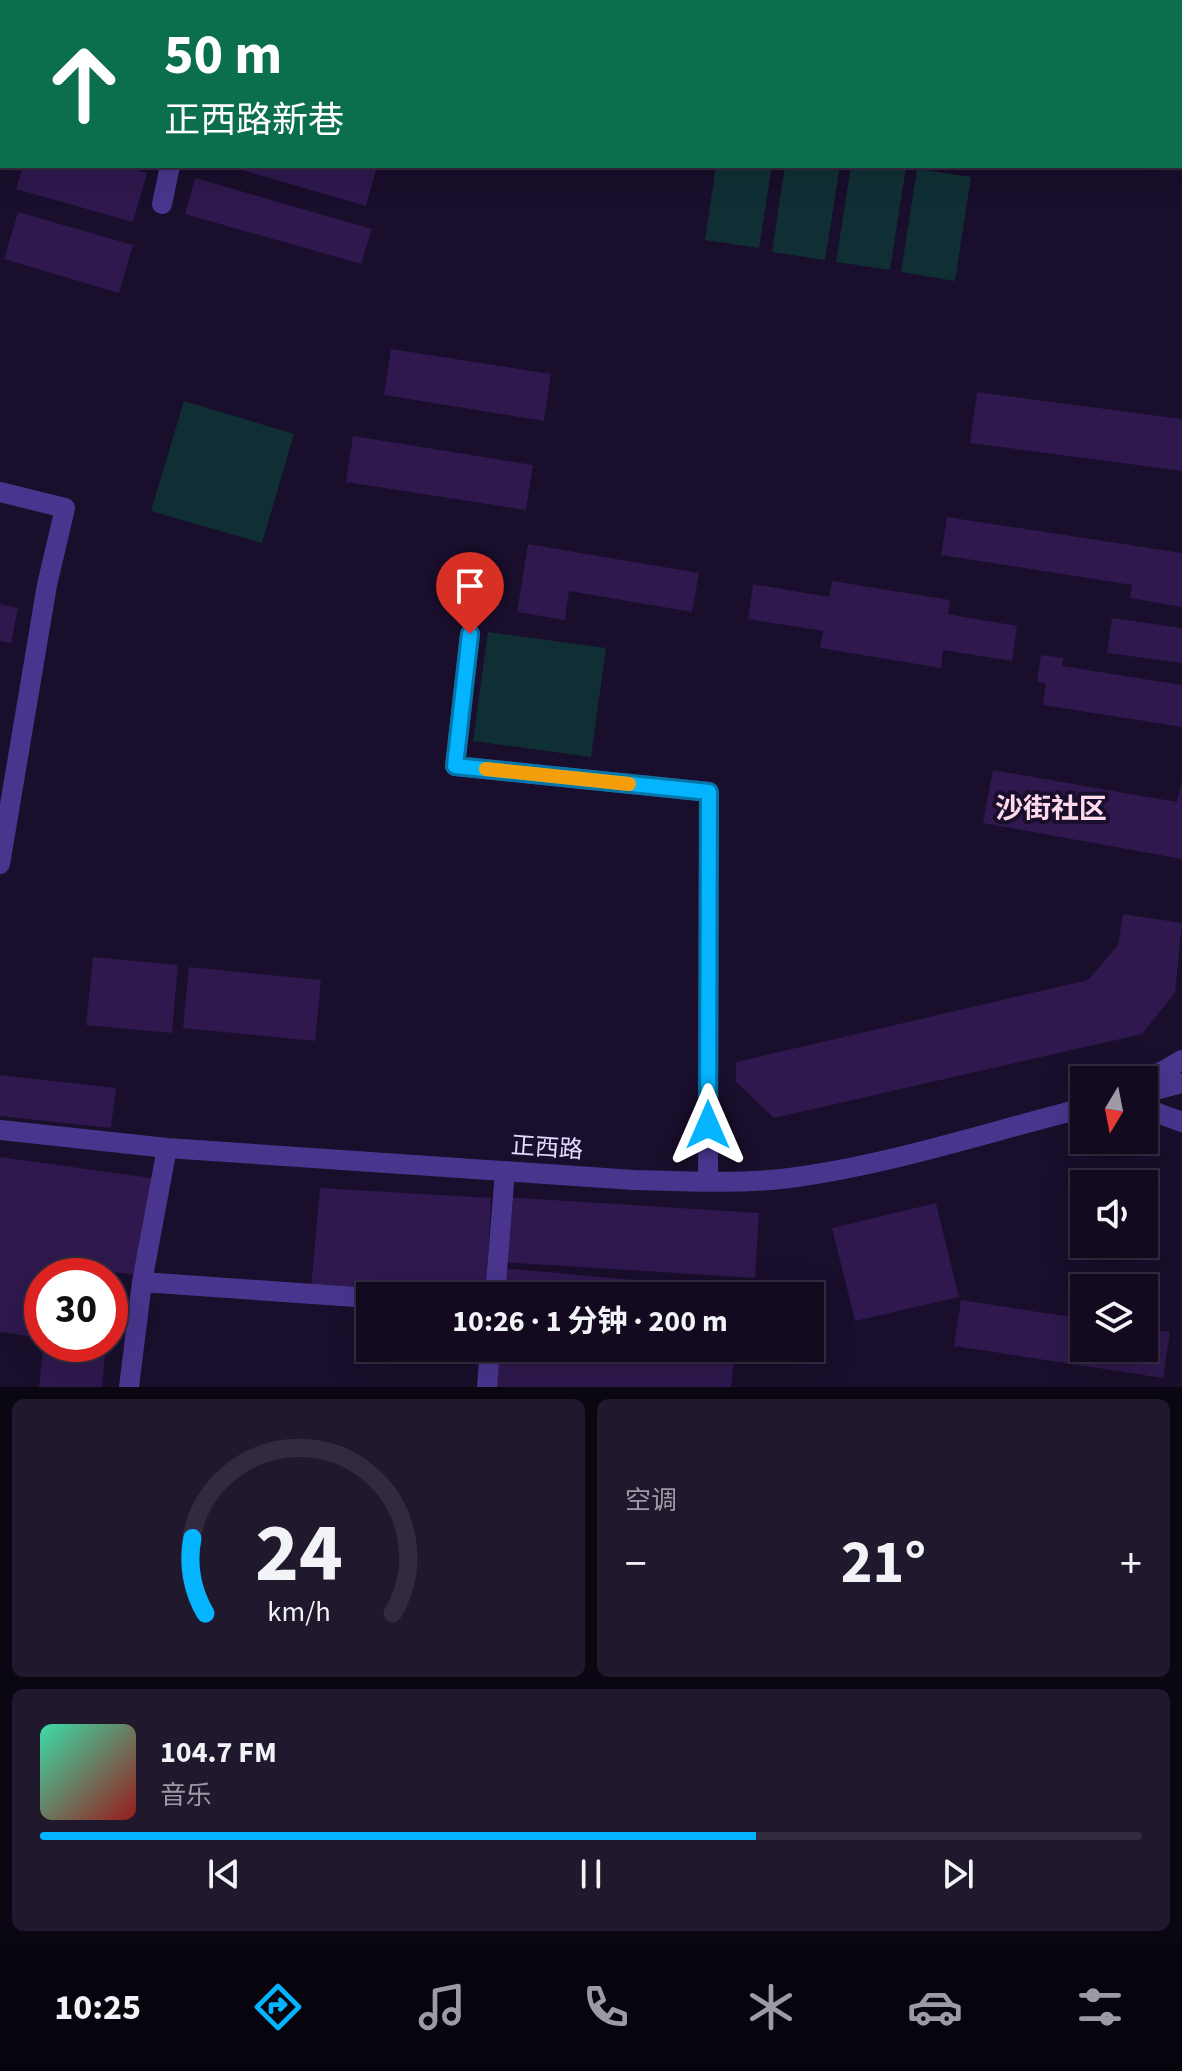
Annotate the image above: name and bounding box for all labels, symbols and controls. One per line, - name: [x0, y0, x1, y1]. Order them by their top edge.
- text: 50 m: [164, 16, 282, 95]
- icon: ahead: [32, 32, 136, 136]
- text: 正西路新巷: [164, 95, 344, 146]
- pin: [436, 552, 504, 634]
- icon: arrive: [448, 564, 492, 608]
- district label: 沙街社区: [995, 789, 1107, 829]
- north arrow: [1070, 1066, 1158, 1154]
- map controls: [1070, 1066, 1158, 1362]
- position arrow: [666, 1083, 750, 1167]
- street label: 正西路: [510, 1128, 584, 1168]
- button: sound: [1070, 1170, 1158, 1258]
- speed limit sign: 30: [24, 1258, 128, 1362]
- button: layers: [1070, 1274, 1158, 1362]
- text: 10:26 · 1 分钟 · 200 m: [452, 1300, 728, 1343]
- text: 空调: [625, 1482, 677, 1519]
- text: 24: [255, 1495, 342, 1613]
- text: 21°: [841, 1521, 926, 1606]
- text: −: [625, 1533, 647, 1596]
- text: +: [1120, 1533, 1142, 1596]
- text: km/h: [267, 1592, 330, 1632]
- text: 104.7 FM: [160, 1731, 277, 1774]
- text: 音乐: [160, 1777, 212, 1814]
- icon: previous: [202, 1852, 246, 1896]
- icon: pause: [569, 1852, 613, 1896]
- icon: next: [936, 1852, 980, 1896]
- icon: directions: [250, 1979, 306, 2035]
- icon: music: [414, 1979, 470, 2035]
- icon: phone: [578, 1979, 634, 2035]
- icon: climate: [743, 1979, 799, 2035]
- icon: car: [907, 1979, 963, 2035]
- icon: filters: [1072, 1979, 1128, 2035]
- text: 10:25: [54, 1982, 141, 2033]

